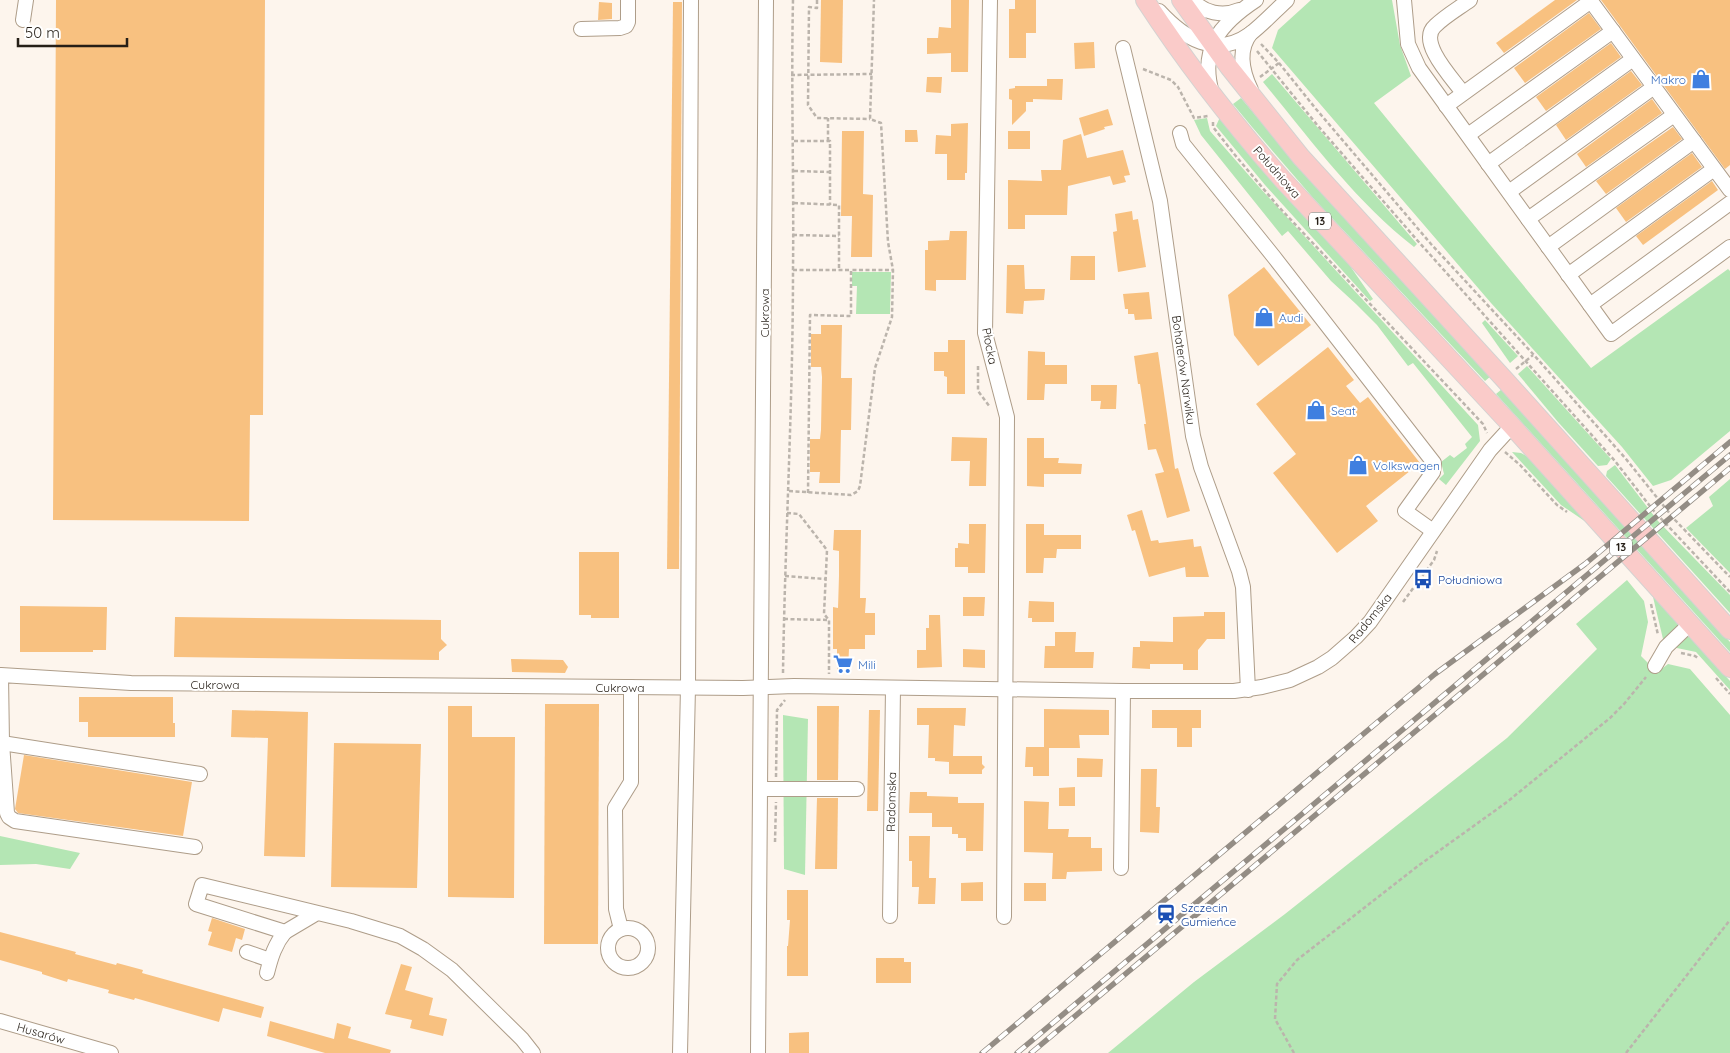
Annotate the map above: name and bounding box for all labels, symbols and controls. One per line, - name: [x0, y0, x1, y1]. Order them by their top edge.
- scale bar: [18, 15, 126, 47]
- text: 50 m: [25, 23, 60, 42]
- shop icon: Makro: [1690, 68, 1712, 90]
- place label: Makro: [1651, 72, 1686, 87]
- street label: Południowa: [1250, 143, 1304, 201]
- road number: 13: [1309, 212, 1331, 230]
- street label: Cukrowa: [757, 288, 772, 338]
- shop icon: Audi: [1253, 306, 1275, 328]
- place label: Audi: [1279, 310, 1303, 325]
- street label: Bohaterów Narwiku: [1169, 314, 1199, 426]
- street label: Płocka: [979, 326, 1001, 366]
- shop icon: Seat: [1305, 399, 1327, 421]
- place label: Seat: [1331, 403, 1356, 418]
- shop icon: Volkswagen: [1347, 454, 1369, 476]
- place label: Volkswagen: [1373, 458, 1440, 473]
- road number: 13: [1610, 538, 1632, 556]
- bus stop icon: Południowa: [1412, 568, 1434, 590]
- place label: Południowa: [1438, 572, 1502, 587]
- street label: Radomska: [1345, 590, 1395, 646]
- supermarket icon: Mili: [832, 653, 854, 675]
- place label: Mili: [858, 657, 876, 672]
- street label: Cukrowa: [190, 677, 240, 692]
- street label: Cukrowa: [595, 680, 645, 695]
- street label: Radomska: [883, 772, 899, 832]
- place label: Szczecin Gumieńce: [1181, 900, 1237, 929]
- station icon: Szczecin Gumieńce: [1155, 903, 1177, 925]
- street label: Husarów: [15, 1019, 67, 1047]

